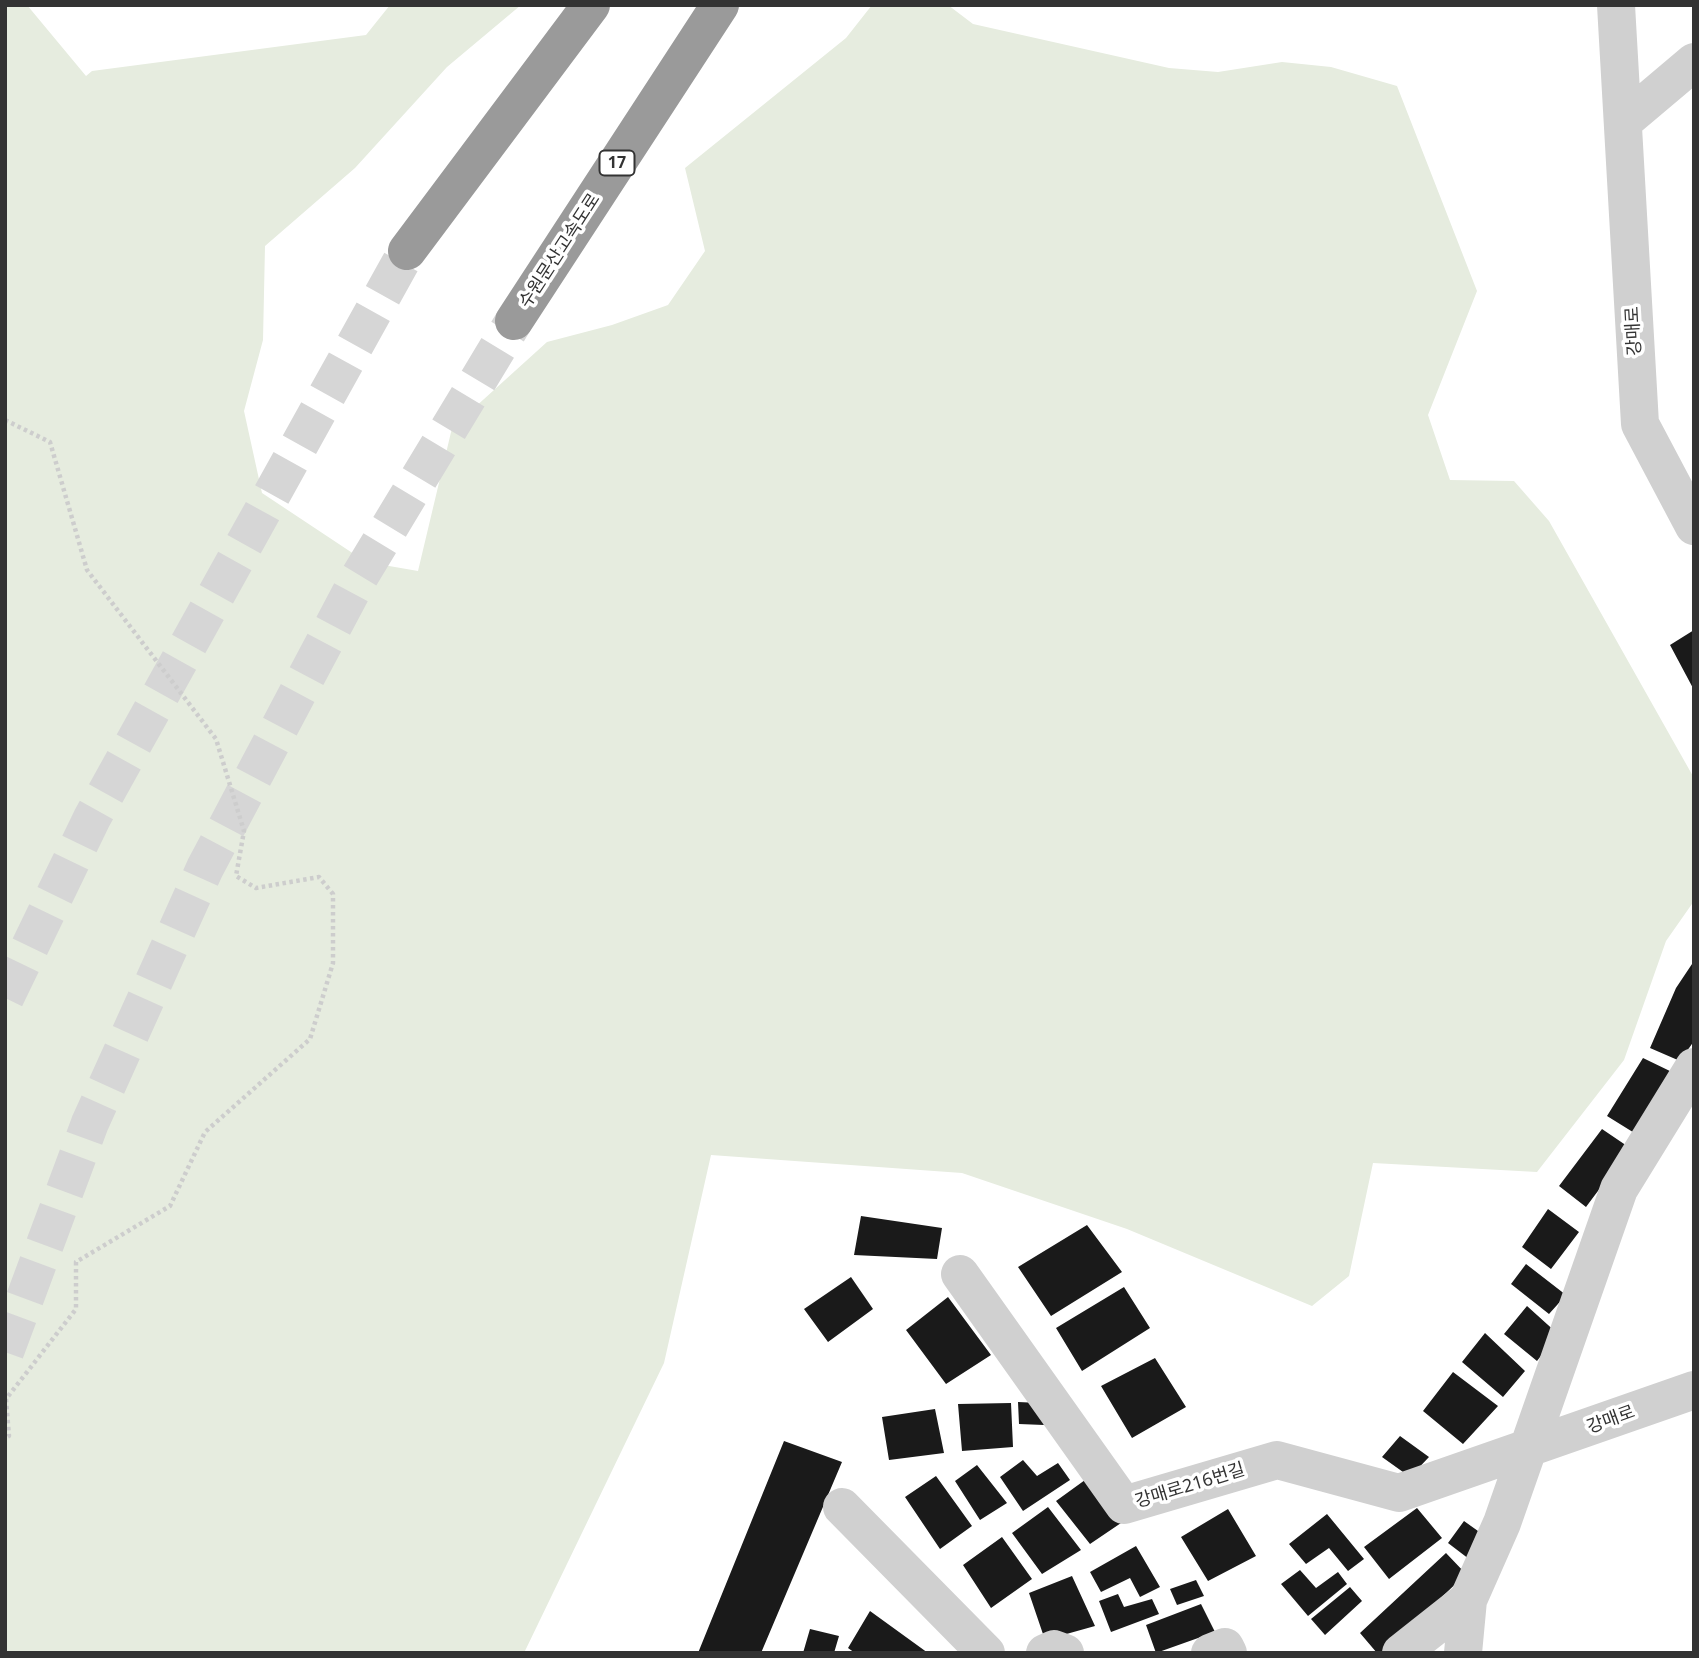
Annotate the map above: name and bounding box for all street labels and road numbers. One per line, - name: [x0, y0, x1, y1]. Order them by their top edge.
- road number: 17: [600, 150, 634, 176]
- street label: 수원문산고속도로: [515, 190, 605, 312]
- street label: 강매로: [1622, 306, 1646, 356]
- street label: 강매로: [1584, 1401, 1638, 1439]
- street label: 강매로216번길: [1132, 1459, 1248, 1513]

